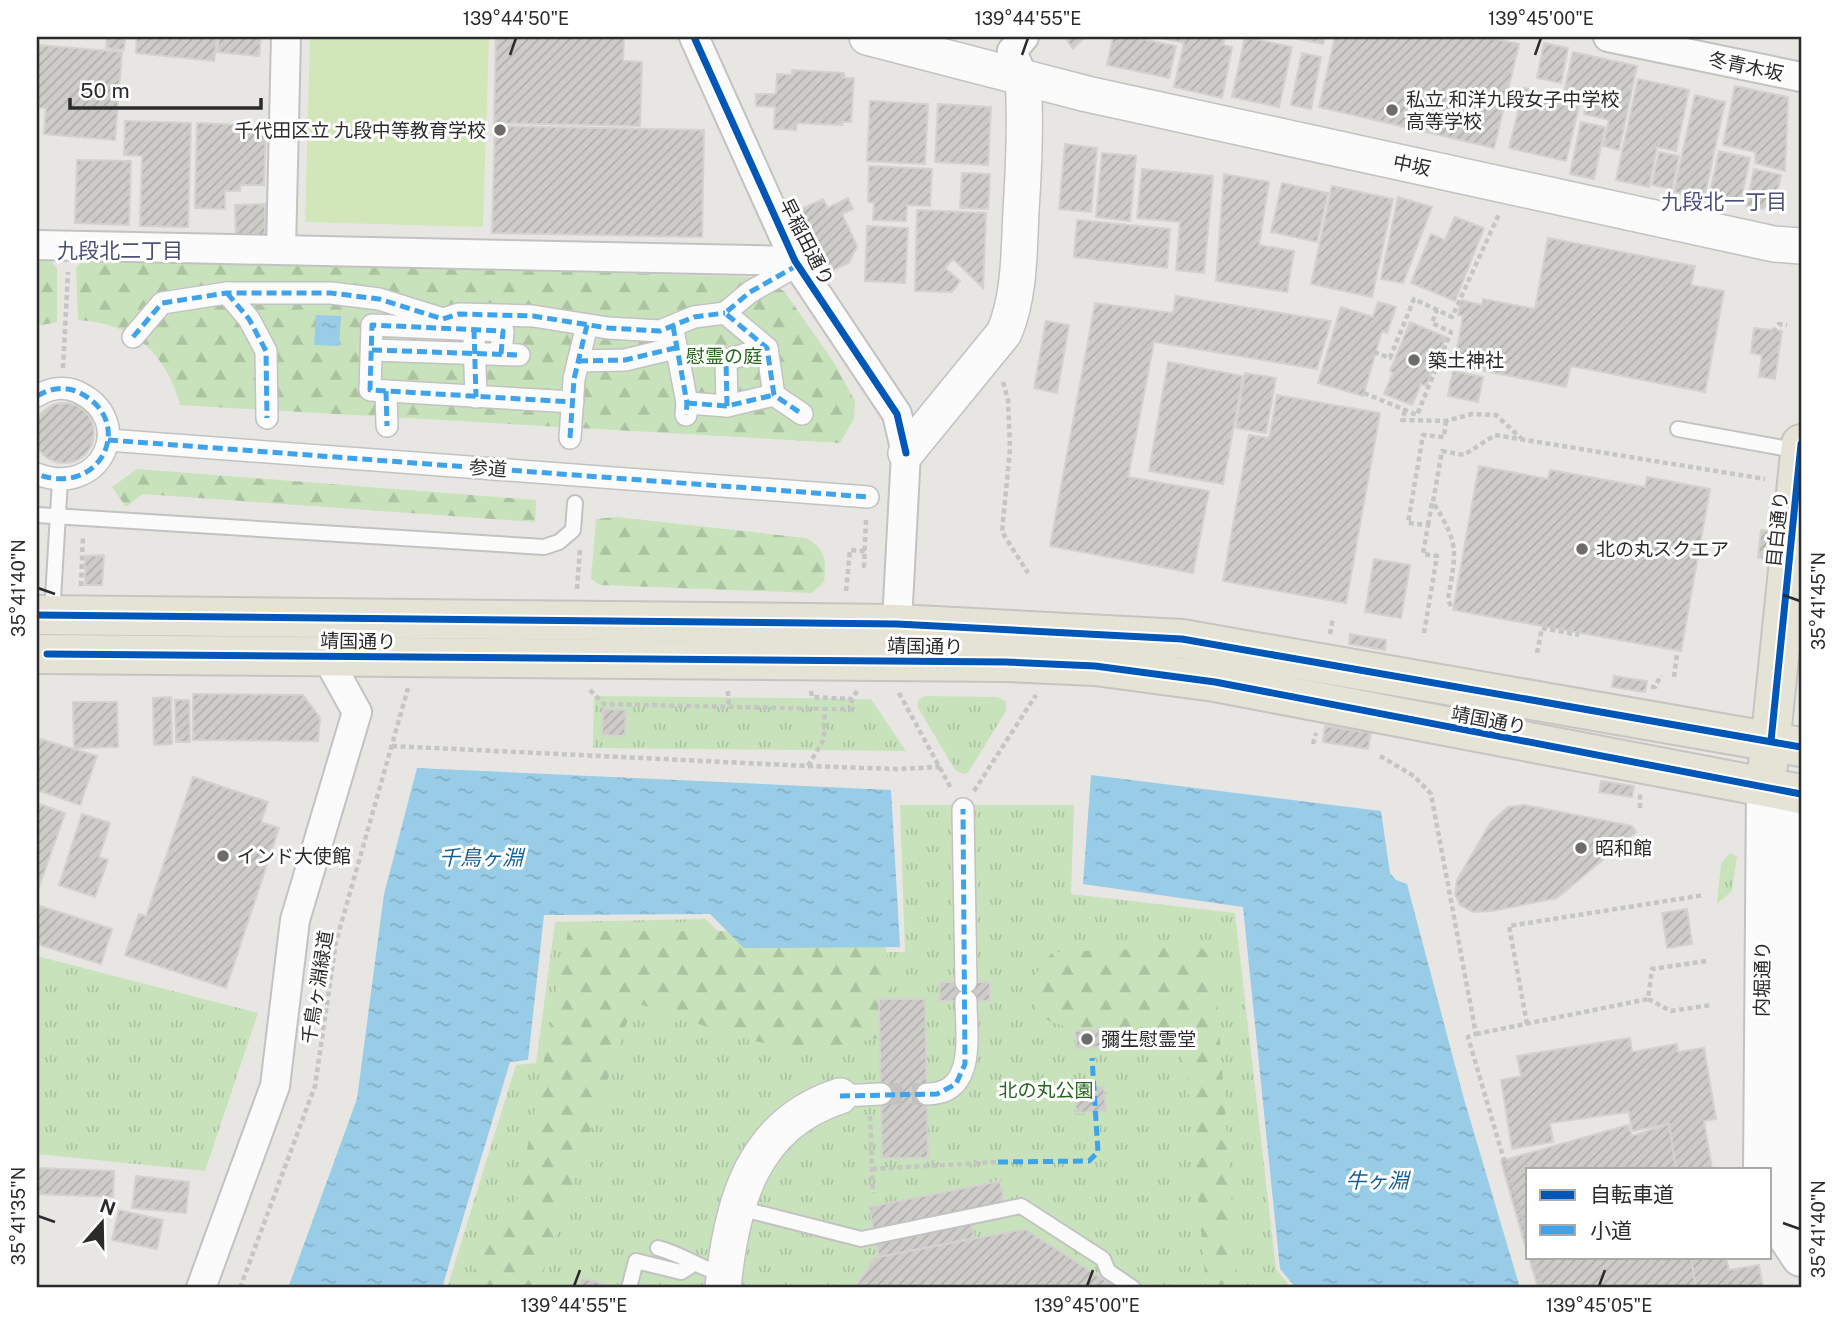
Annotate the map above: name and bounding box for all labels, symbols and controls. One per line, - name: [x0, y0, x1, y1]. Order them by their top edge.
- text: 139°44'50"E: [463, 8, 569, 29]
- text: 139°44'55"E: [974, 8, 1082, 29]
- text: 139°45'00"E: [1488, 8, 1594, 29]
- street label: 冬青木坂: [1707, 47, 1785, 85]
- scale bar: [70, 66, 261, 110]
- text: 50 m: [80, 78, 130, 103]
- place label: 私立 和洋九段女子中学校 高等学校: [1406, 88, 1620, 132]
- marker: 私立 和洋九段女子中学校 高等学校: [1384, 102, 1400, 118]
- place label: 千代田区立 九段中等教育学校: [234, 119, 486, 141]
- marker: 千代田区立 九段中等教育学校: [492, 122, 508, 138]
- street label: 中坂: [1391, 150, 1433, 180]
- district label: 九段北一丁目: [1661, 189, 1787, 214]
- street label: 早稲田通り: [776, 195, 838, 289]
- district label: 九段北二丁目: [57, 238, 183, 263]
- park label: 慰霊の庭: [686, 345, 762, 367]
- place label: 築土神社: [1428, 349, 1504, 371]
- marker: 築土神社: [1406, 352, 1422, 368]
- street label: 参道: [468, 456, 508, 480]
- street label: 目白通り: [1762, 490, 1792, 568]
- place label: 北の丸スクエア: [1596, 538, 1729, 560]
- text: 35°41'40"N: [8, 539, 29, 637]
- marker: 北の丸スクエア: [1574, 541, 1590, 557]
- text: 35°41'45"N: [1808, 552, 1829, 650]
- street label: 靖国通り: [320, 629, 396, 653]
- street label: 靖国通り: [887, 634, 963, 658]
- street label: 靖国通り: [1450, 702, 1528, 738]
- place label: 昭和館: [1595, 837, 1652, 859]
- marker: 昭和館: [1573, 840, 1589, 856]
- place label: インド大使館: [237, 845, 351, 867]
- water label: 千鳥ヶ淵: [439, 845, 526, 870]
- marker: インド大使館: [215, 848, 231, 864]
- street label: 千鳥ヶ淵緑道: [297, 929, 337, 1045]
- street label: 内堀通り: [1750, 941, 1774, 1017]
- place label: 彌生慰霊堂: [1101, 1028, 1196, 1050]
- marker: 彌生慰霊堂: [1079, 1031, 1095, 1047]
- park label: 北の丸公園: [998, 1079, 1094, 1101]
- text: 35°41'35"N: [8, 1167, 29, 1265]
- water label: 牛ヶ淵: [1346, 1168, 1411, 1193]
- legend: [1526, 1168, 1772, 1258]
- text: 35°41'40"N: [1808, 1180, 1829, 1278]
- text: 自転車道: [1590, 1182, 1674, 1207]
- north arrow: [66, 1188, 136, 1258]
- text: N: [97, 1194, 119, 1220]
- text: 小道: [1590, 1218, 1632, 1243]
- text: 139°44'55"E: [520, 1295, 628, 1316]
- text: 139°45'00"E: [1034, 1295, 1140, 1316]
- text: 139°45'05"E: [1546, 1295, 1652, 1316]

